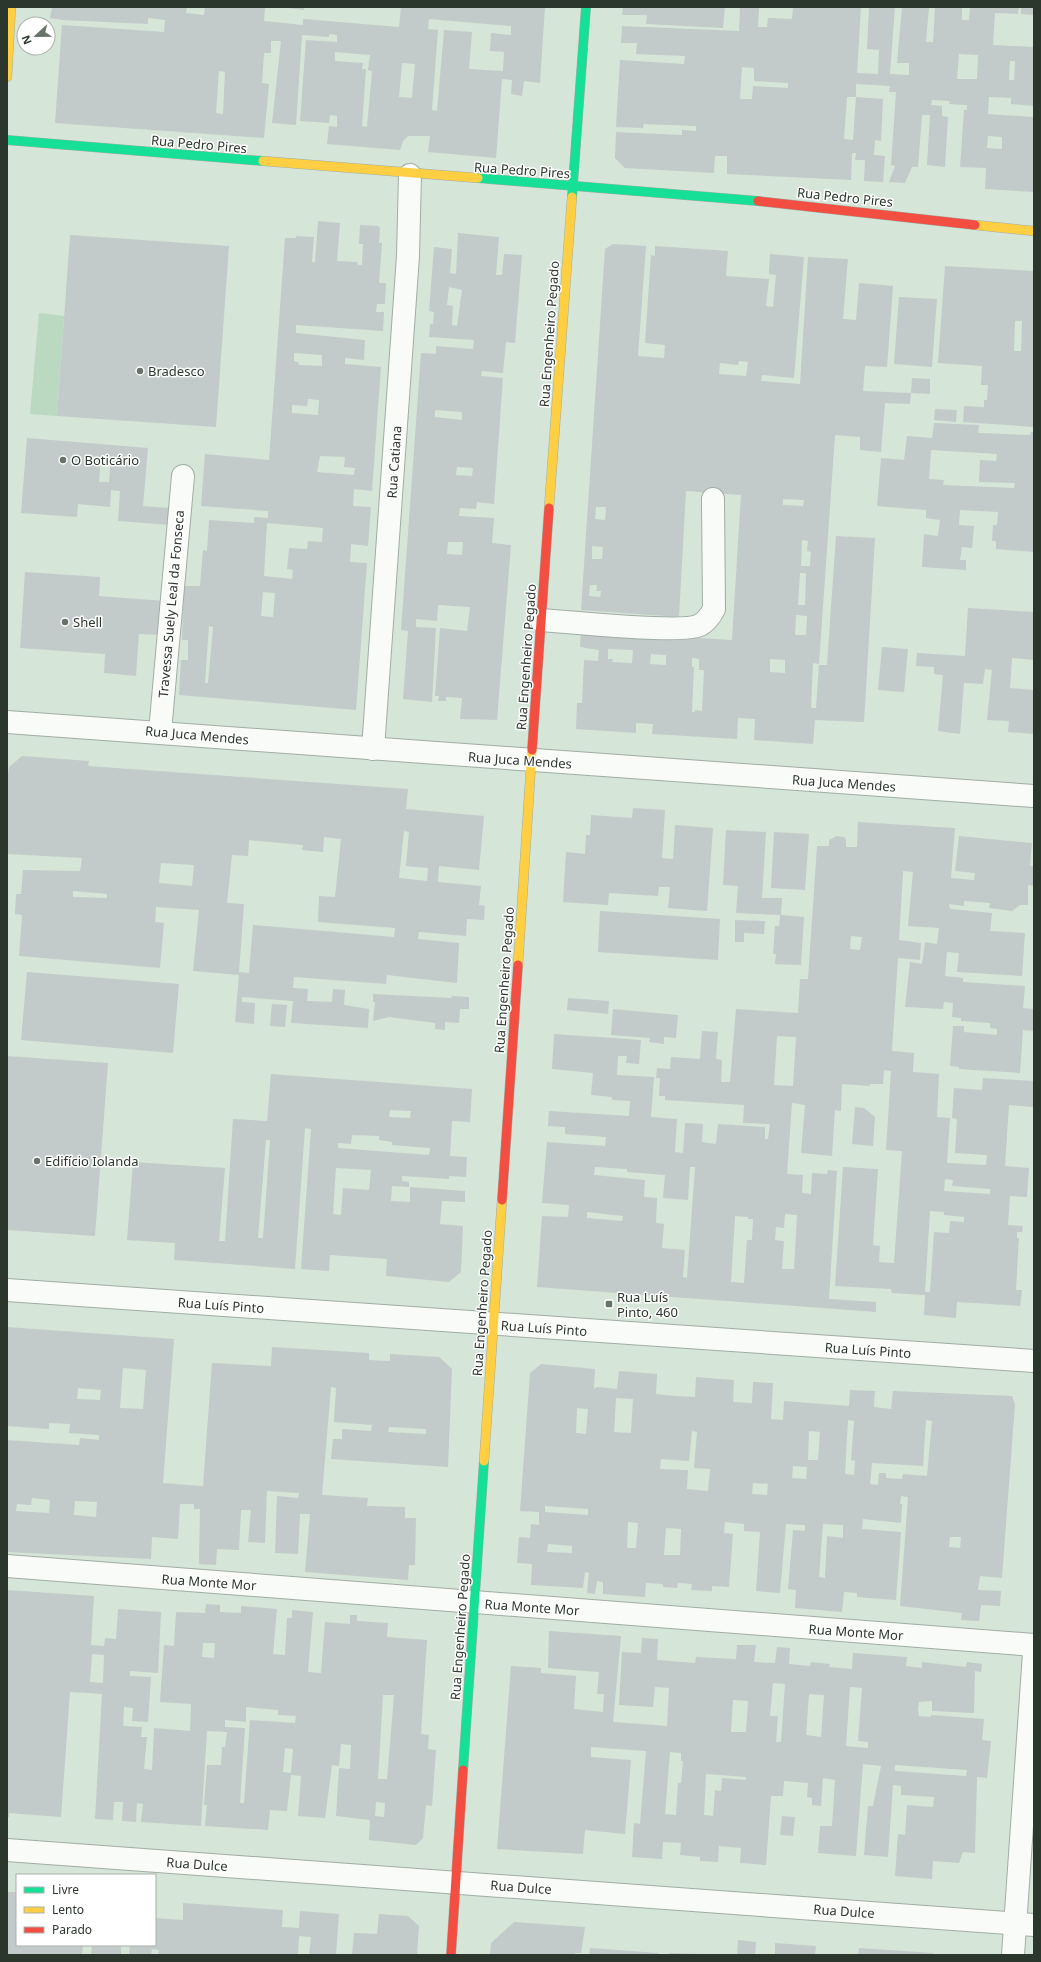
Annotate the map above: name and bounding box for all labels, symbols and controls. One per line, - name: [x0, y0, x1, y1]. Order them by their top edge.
- north arrow: [16, 16, 56, 56]
- text: N: [18, 33, 35, 47]
- street label: Rua Pedro Pires: [150, 131, 248, 157]
- street label: Rua Pedro Pires: [473, 158, 571, 182]
- street label: Rua Pedro Pires: [796, 183, 894, 211]
- street label: Rua Engenheiro Pegado: [535, 260, 563, 408]
- place label: Bradesco: [148, 362, 205, 380]
- marker: Bradesco: [135, 366, 145, 376]
- street label: Rua Catiana: [382, 425, 406, 499]
- place label: O Boticário: [71, 451, 139, 469]
- marker: O Boticário: [58, 455, 68, 465]
- street label: Travessa Suely Leal da Fonseca: [154, 509, 188, 699]
- street label: Rua Engenheiro Pegado: [512, 583, 540, 731]
- place label: Shell: [73, 613, 102, 631]
- marker: Shell: [60, 617, 70, 627]
- street label: Rua Juca Mendes: [144, 722, 250, 748]
- street label: Rua Juca Mendes: [467, 747, 573, 773]
- street label: Rua Juca Mendes: [791, 770, 897, 796]
- street label: Rua Engenheiro Pegado: [490, 906, 518, 1054]
- place label: Edifício Iolanda: [45, 1152, 138, 1170]
- marker: Edifício Iolanda: [32, 1156, 42, 1166]
- street label: Rua Engenheiro Pegado: [468, 1229, 496, 1377]
- place label: Rua Luís Pinto, 460: [617, 1288, 678, 1321]
- street label: Rua Luís Pinto: [177, 1293, 265, 1317]
- marker: Rua Luís Pinto, 460: [604, 1299, 614, 1309]
- street label: Rua Luís Pinto: [500, 1316, 588, 1340]
- street label: Rua Luís Pinto: [824, 1338, 912, 1362]
- street label: Rua Engenheiro Pegado: [446, 1553, 474, 1701]
- street label: Rua Monte Mor: [161, 1570, 258, 1594]
- street label: Rua Monte Mor: [484, 1595, 581, 1619]
- street label: Rua Monte Mor: [808, 1620, 905, 1644]
- street label: Rua Dulce: [166, 1853, 228, 1875]
- legend: [16, 1874, 156, 1946]
- street label: Rua Dulce: [490, 1876, 552, 1898]
- text: Livre: [52, 1881, 79, 1898]
- street label: Rua Dulce: [813, 1900, 875, 1922]
- text: Lento: [52, 1901, 84, 1918]
- text: Parado: [52, 1921, 92, 1938]

